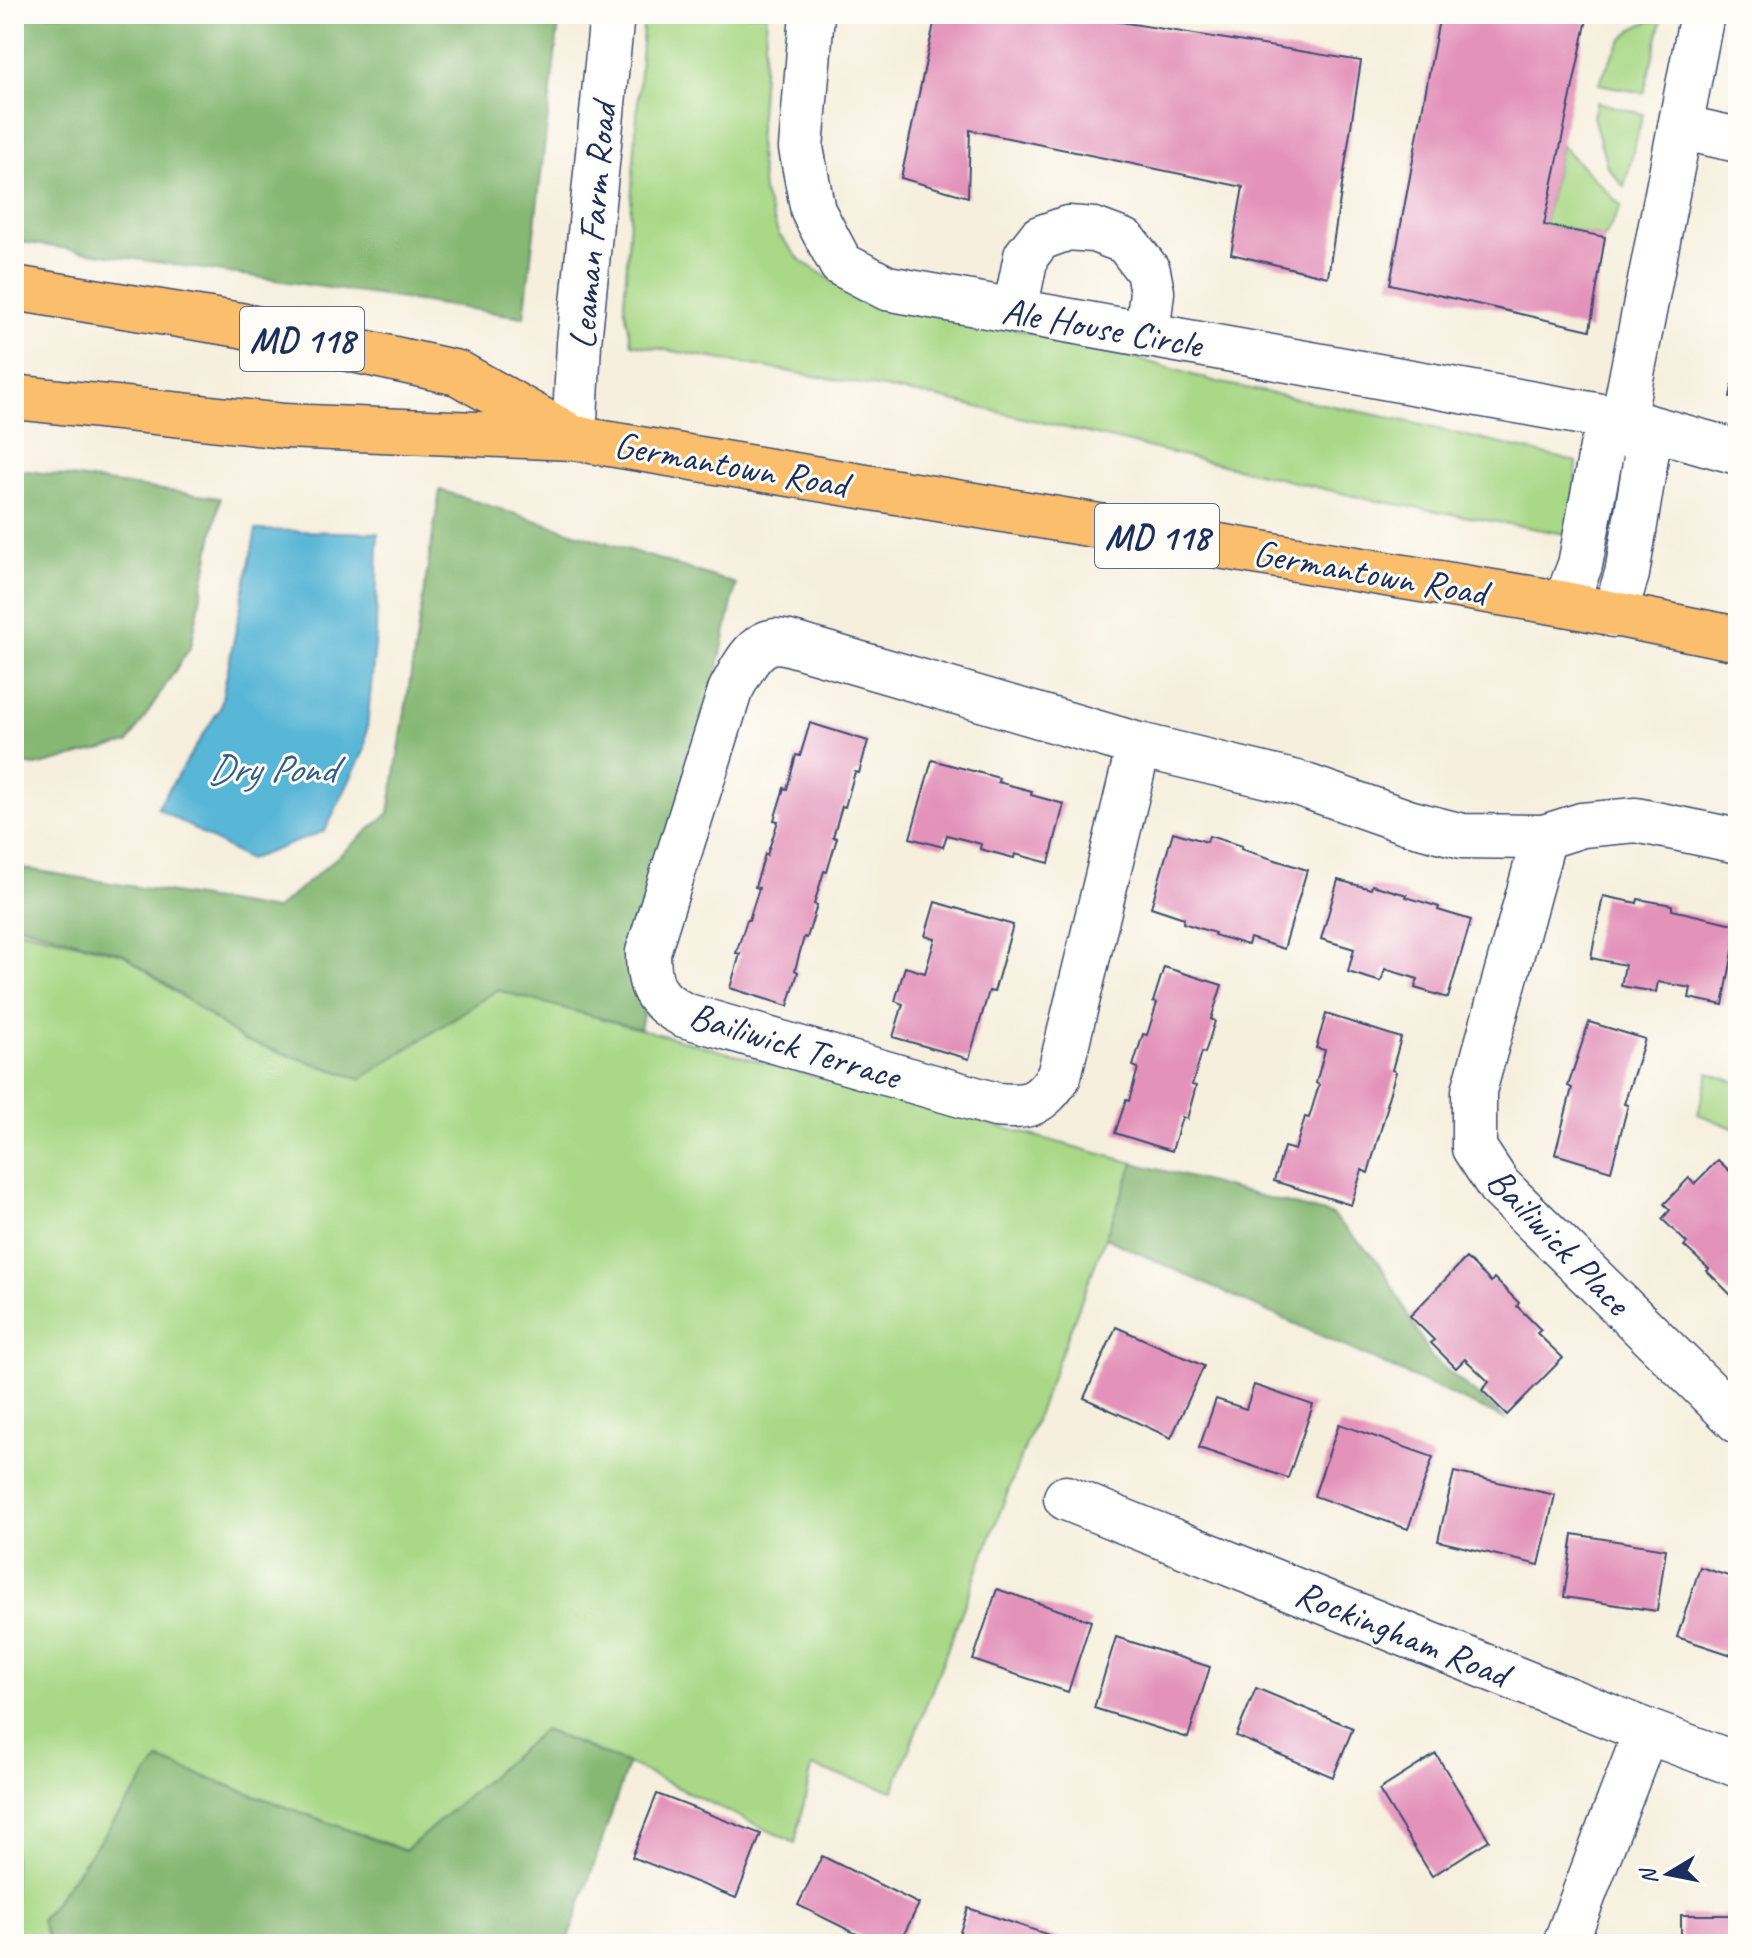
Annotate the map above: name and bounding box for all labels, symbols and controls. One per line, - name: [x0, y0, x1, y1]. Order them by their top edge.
- street label: Leaman Farm Road: [558, 95, 627, 351]
- street label: Ale House Circle: [998, 287, 1208, 369]
- road number: MD 118: [240, 307, 364, 371]
- street label: Germantown Road: [611, 421, 857, 509]
- road number: MD 118: [1095, 504, 1219, 568]
- street label: Germantown Road: [1250, 529, 1496, 617]
- water label: Dry Pond: [207, 744, 347, 794]
- street label: Bailiwick Terrace: [684, 991, 908, 1100]
- street label: Bailiwick Place: [1477, 1158, 1642, 1327]
- street label: Rockingham Road: [1289, 1569, 1521, 1700]
- north arrow: [1628, 1834, 1708, 1914]
- text: N: [1634, 1865, 1664, 1886]

